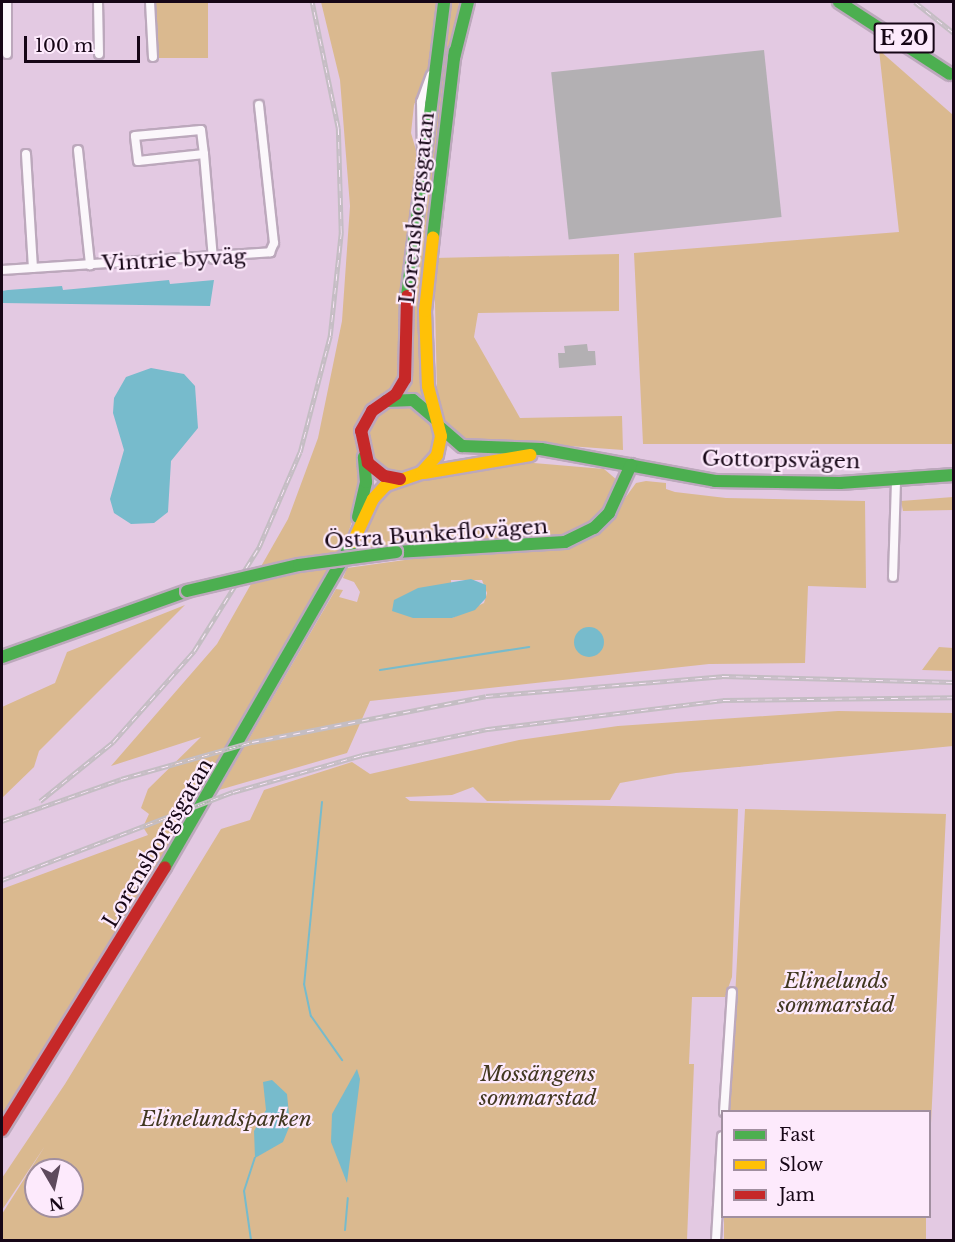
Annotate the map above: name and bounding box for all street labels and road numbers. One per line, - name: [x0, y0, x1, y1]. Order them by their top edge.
- road number: E 20: [872, 21, 936, 55]
- street label: Lorensborgsgatan: [394, 111, 440, 305]
- street label: Vintrie byväg: [101, 244, 247, 276]
- street label: Gottorpsvägen: [702, 446, 860, 474]
- street label: Östra Bunkeflovägen: [323, 514, 549, 554]
- street label: Lorensborgsgatan: [98, 754, 218, 932]

